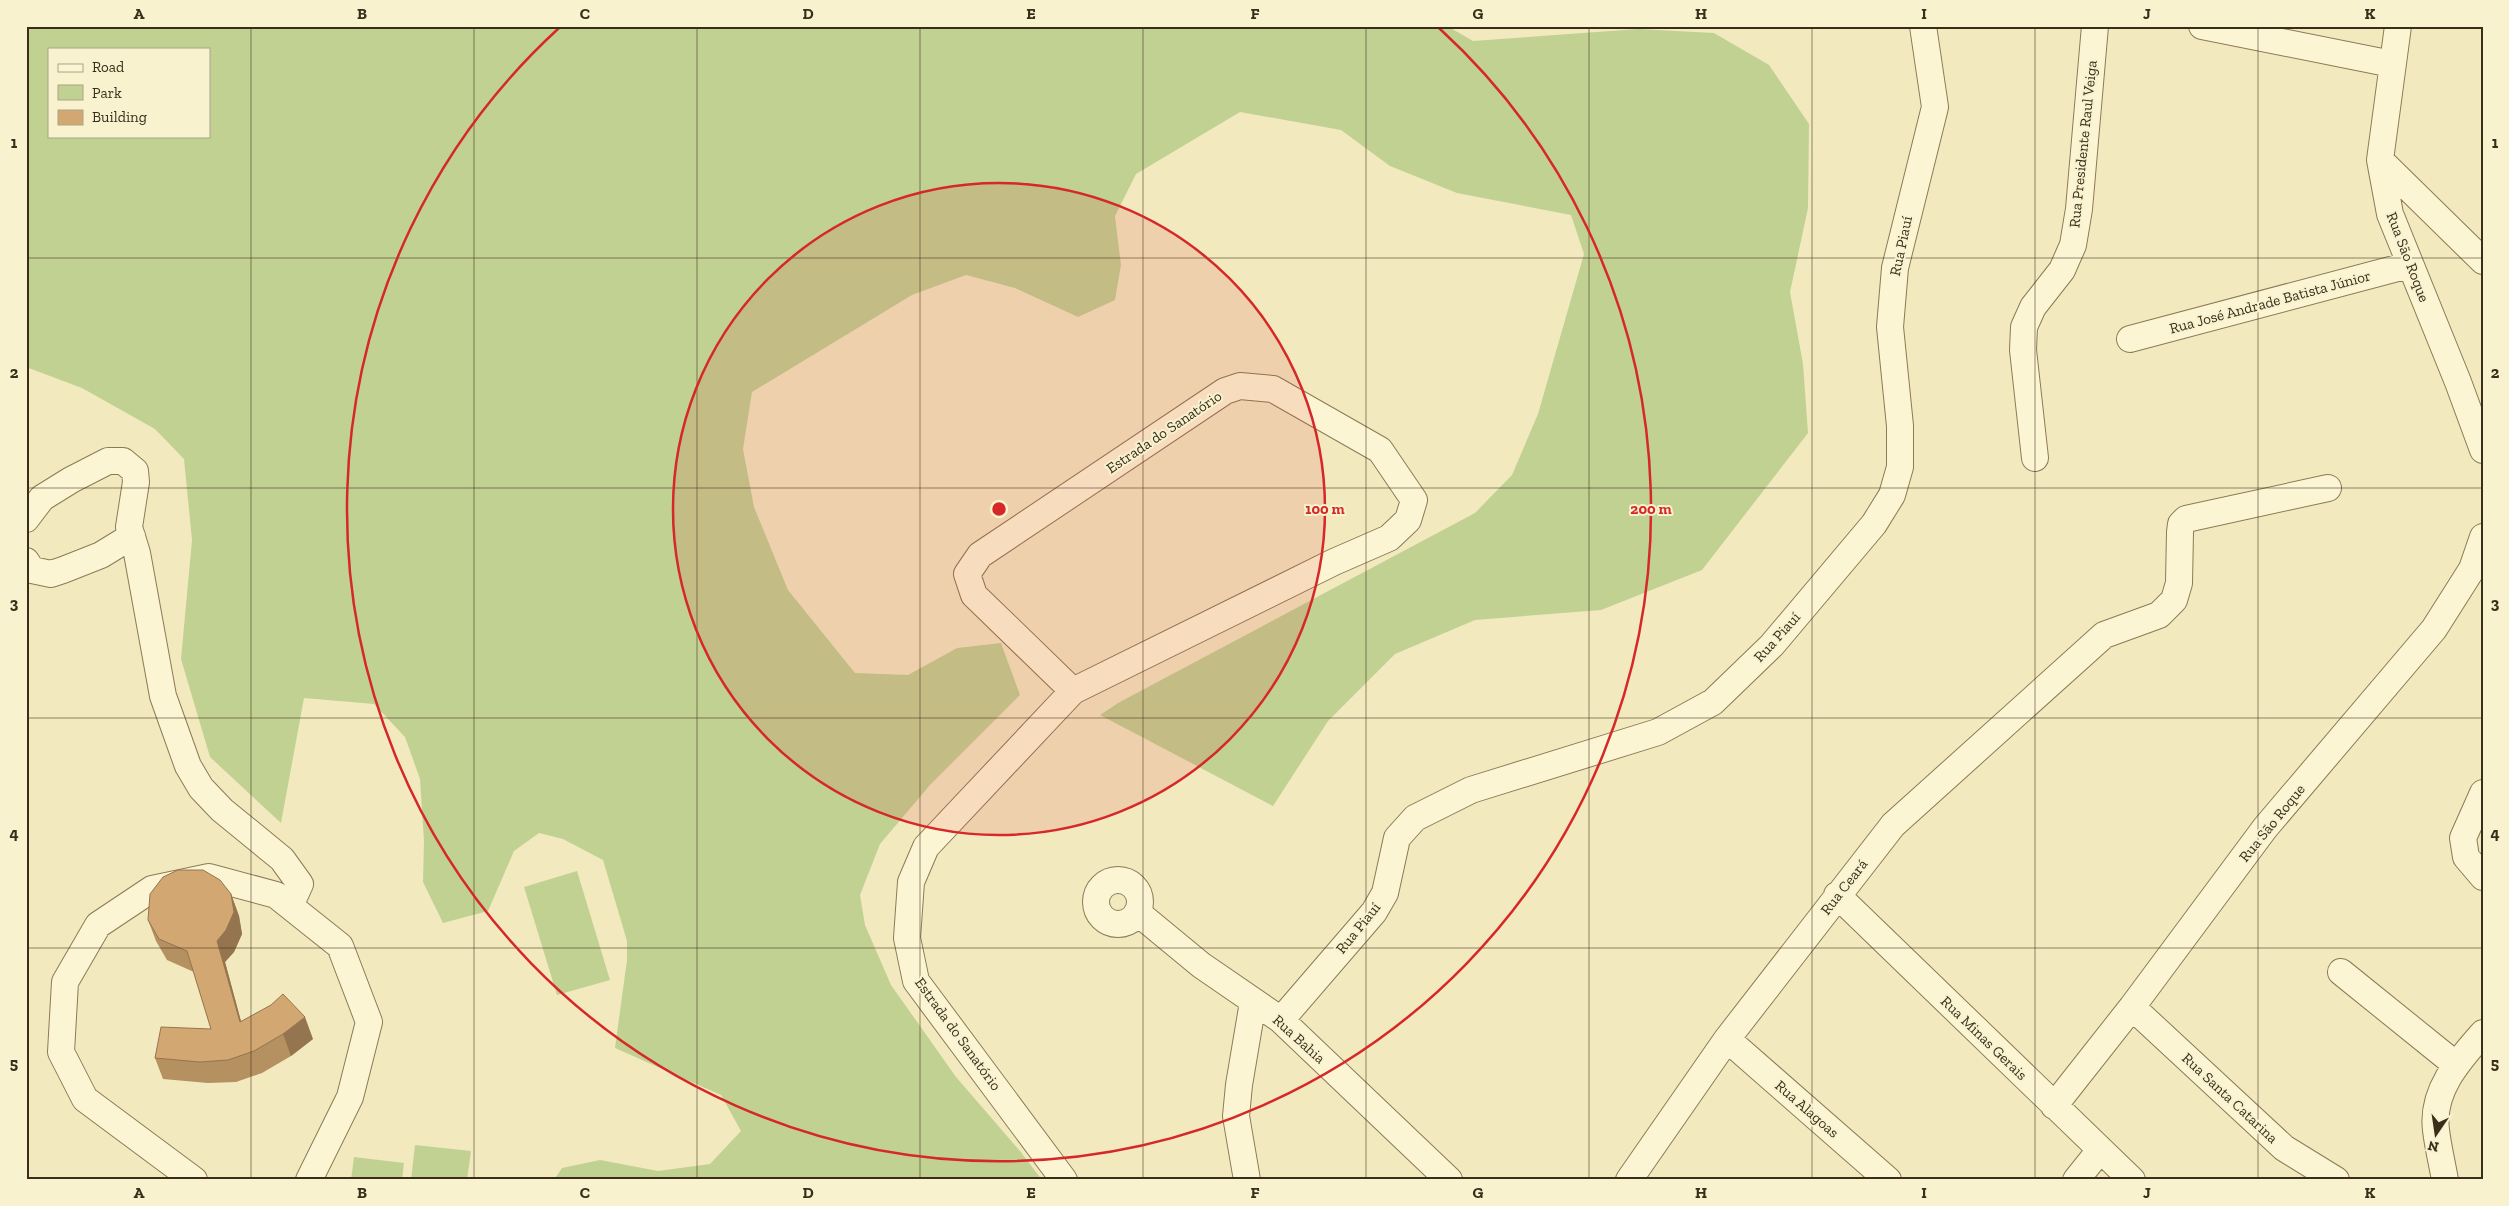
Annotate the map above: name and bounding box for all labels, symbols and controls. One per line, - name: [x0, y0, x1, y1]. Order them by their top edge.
- text: A: [134, 4, 145, 23]
- text: B: [357, 4, 367, 23]
- text: C: [580, 4, 590, 23]
- text: D: [802, 4, 814, 23]
- text: E: [1026, 4, 1036, 23]
- text: F: [1250, 4, 1260, 23]
- text: G: [1473, 4, 1484, 23]
- text: H: [1695, 4, 1707, 23]
- text: I: [1921, 4, 1927, 23]
- text: J: [2143, 4, 2151, 23]
- text: K: [2365, 4, 2376, 23]
- legend: [48, 48, 210, 138]
- text: Road: [92, 58, 125, 76]
- street label: Rua Presidente Raul Veiga: [2065, 59, 2101, 229]
- text: Park: [92, 84, 122, 102]
- text: Building: [92, 108, 147, 126]
- text: 1: [11, 133, 18, 152]
- text: 1: [2492, 133, 2499, 152]
- street label: Rua São Roque: [2383, 209, 2433, 305]
- street label: Rua Piauí: [1886, 214, 1916, 278]
- street label: Rua José Andrade Batista Júnior: [2167, 266, 2373, 338]
- text: 2: [10, 363, 19, 382]
- text: 2: [2491, 363, 2500, 382]
- street label: Estrada do Sanatório: [1103, 387, 1225, 477]
- centre of rings: [990, 500, 1008, 518]
- text: 100 m: [1305, 500, 1345, 518]
- text: 200 m: [1630, 500, 1672, 518]
- text: 3: [10, 594, 19, 613]
- text: 3: [2491, 594, 2500, 613]
- street label: Rua Piauí: [1750, 608, 1804, 666]
- street label: Rua São Roque: [2235, 780, 2309, 866]
- text: 4: [9, 824, 19, 843]
- text: 4: [2490, 824, 2500, 843]
- street label: Rua Ceará: [1817, 856, 1871, 918]
- street label: Rua Piauí: [1332, 899, 1384, 957]
- street label: Estrada do Sanatório: [911, 974, 1005, 1094]
- street label: Rua Minas Gerais: [1937, 992, 2031, 1084]
- street label: Rua Bahia: [1269, 1011, 1329, 1067]
- street label: Rua Santa Catarina: [2178, 1049, 2282, 1147]
- text: 5: [10, 1054, 18, 1073]
- text: 5: [2491, 1054, 2499, 1073]
- street label: Rua Alagoas: [1771, 1076, 1843, 1142]
- north arrow: [2412, 1108, 2462, 1158]
- text: N: [2426, 1137, 2440, 1156]
- text: A: [134, 1183, 145, 1202]
- text: B: [357, 1183, 367, 1202]
- text: C: [580, 1183, 590, 1202]
- text: D: [802, 1183, 814, 1202]
- text: E: [1026, 1183, 1036, 1202]
- text: F: [1250, 1183, 1260, 1202]
- text: G: [1473, 1183, 1484, 1202]
- text: H: [1695, 1183, 1707, 1202]
- text: I: [1921, 1183, 1927, 1202]
- text: J: [2143, 1183, 2151, 1202]
- text: K: [2365, 1183, 2376, 1202]

